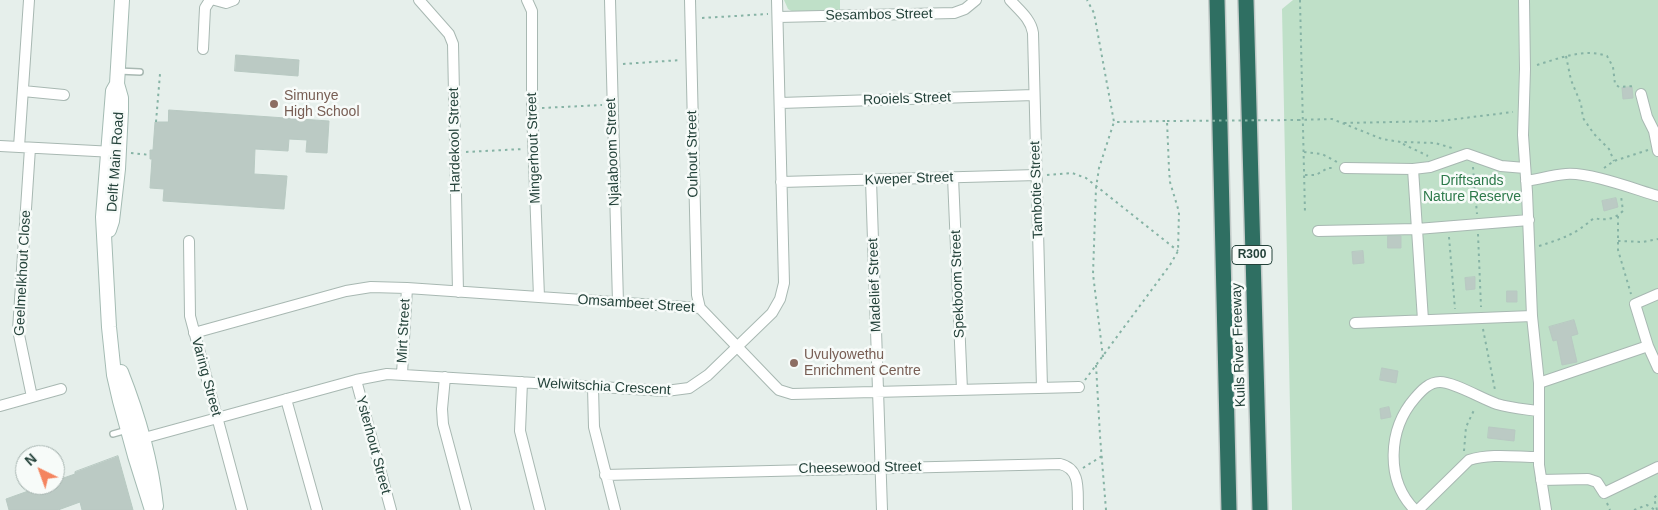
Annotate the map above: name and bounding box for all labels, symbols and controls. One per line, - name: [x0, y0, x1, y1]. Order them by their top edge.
- street label: Sesambos Street: [825, 6, 933, 24]
- street label: Hardekool Street: [446, 87, 464, 193]
- place label: Simunye High School: [284, 88, 359, 120]
- street label: Rooiels Street: [863, 89, 951, 109]
- street label: Mingerhout Street: [524, 92, 544, 204]
- marker: Simunye High School: [268, 98, 280, 110]
- street label: Njalaboom Street: [603, 98, 623, 206]
- street label: Ouhout Street: [684, 110, 702, 198]
- street label: Delft Main Road: [104, 111, 128, 213]
- street label: Tambotie Street: [1027, 141, 1047, 239]
- street label: Kweper Street: [864, 169, 954, 189]
- park label: Driftsands Nature Reserve: [1423, 173, 1521, 206]
- street label: Geelmelkhout Close: [11, 210, 35, 336]
- street label: Spekboom Street: [948, 230, 968, 338]
- street label: Madelief Street: [865, 238, 885, 332]
- road number: R300: [1232, 246, 1272, 264]
- street label: Kuils River Freeway: [1228, 283, 1250, 407]
- street label: Omsambeet Street: [577, 292, 695, 316]
- street label: Mirt Street: [394, 298, 414, 364]
- street label: Varing Street: [187, 336, 225, 418]
- place label: Uvulyowethu Enrichment Centre: [804, 347, 921, 380]
- marker: Uvulyowethu Enrichment Centre: [788, 357, 800, 369]
- street label: Welwitschia Crescent: [537, 375, 671, 399]
- street label: Ysterhout Street: [352, 394, 394, 496]
- north arrow: [15, 445, 65, 495]
- text: N: [22, 450, 40, 469]
- street label: Cheesewood Street: [798, 459, 922, 477]

